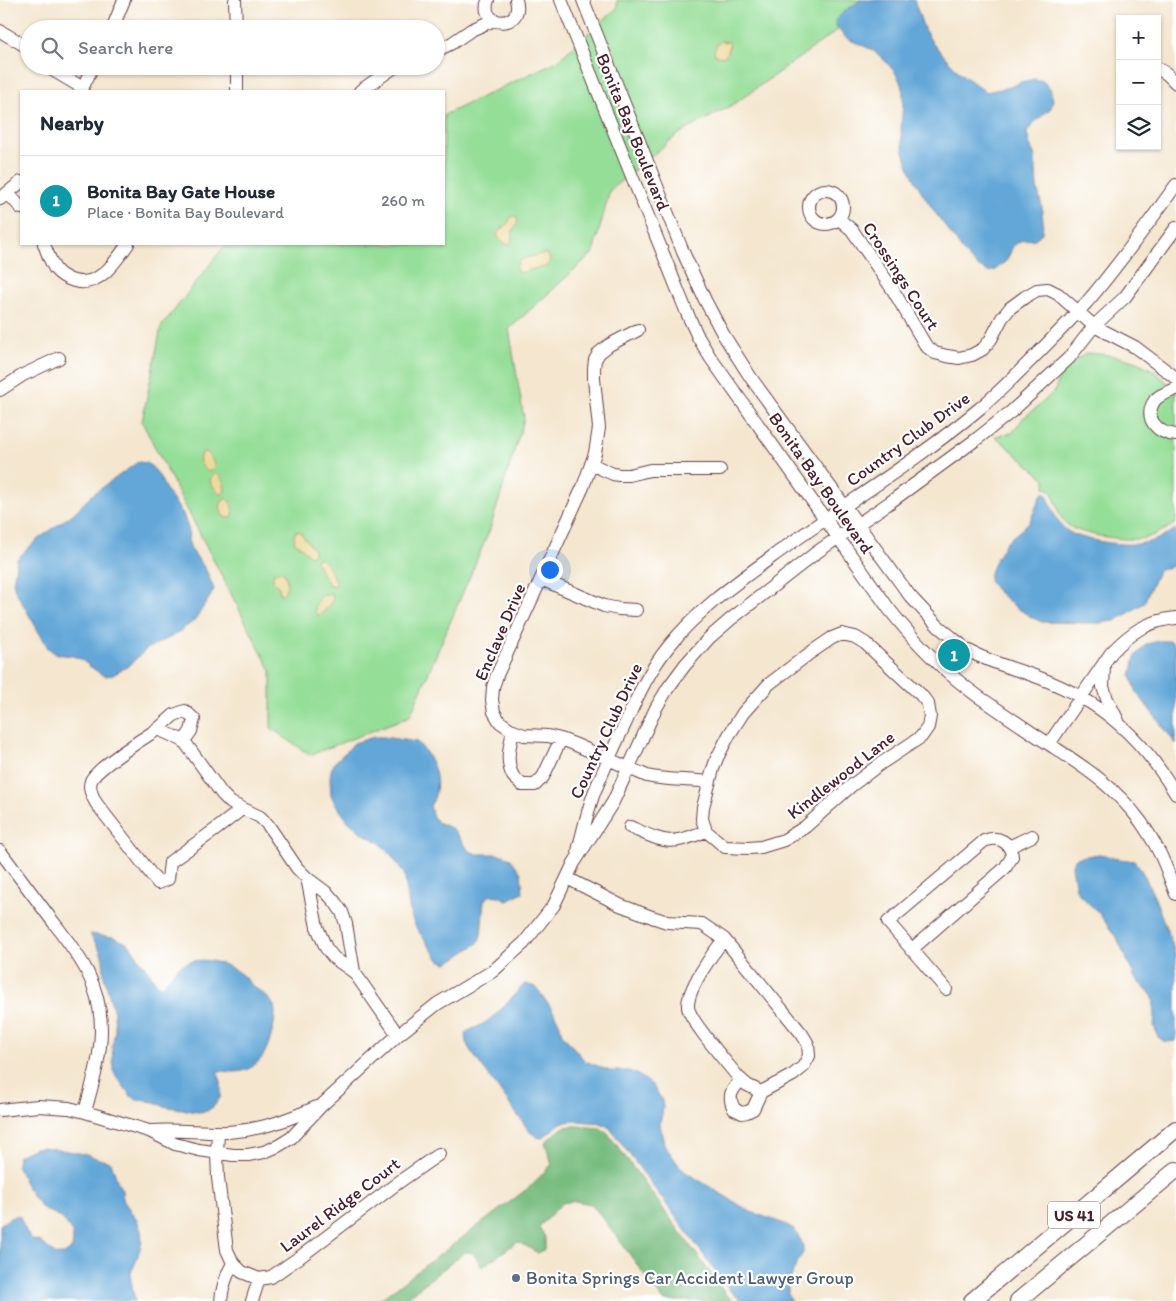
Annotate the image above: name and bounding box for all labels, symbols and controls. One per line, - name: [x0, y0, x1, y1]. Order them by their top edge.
- map controls: [1116, 15, 1161, 150]
- button: +: [1116, 15, 1161, 60]
- search box: [20, 20, 445, 75]
- icon: search: [38, 34, 66, 62]
- text: Search here: [78, 36, 173, 59]
- street label: Bonita Bay Boulevard: [591, 50, 675, 214]
- button: −: [1116, 60, 1161, 105]
- button: layers: [1116, 105, 1161, 150]
- text: Nearby: [40, 110, 104, 135]
- text: Bonita Bay Gate House: [87, 180, 275, 203]
- text: 1: [52, 191, 60, 210]
- text: 260 m: [381, 191, 425, 210]
- text: Place · Bonita Bay Boulevard: [87, 203, 284, 222]
- street label: Crossings Court: [858, 218, 944, 334]
- street label: Country Club Drive: [842, 387, 974, 491]
- street label: Bonita Bay Boulevard: [764, 408, 878, 558]
- your location: [537, 557, 563, 583]
- street label: Enclave Drive: [470, 580, 530, 684]
- pin: 1: [938, 636, 970, 674]
- street label: Country Club Drive: [565, 660, 647, 802]
- street label: Kindlewood Lane: [783, 726, 899, 824]
- street label: Laurel Ridge Court: [276, 1153, 405, 1257]
- road number: US 41: [1048, 1202, 1100, 1228]
- place label: Bonita Springs Car Accident Lawyer Group: [526, 1267, 854, 1289]
- marker: Bonita Springs Car Accident Lawyer Group: [510, 1272, 522, 1284]

